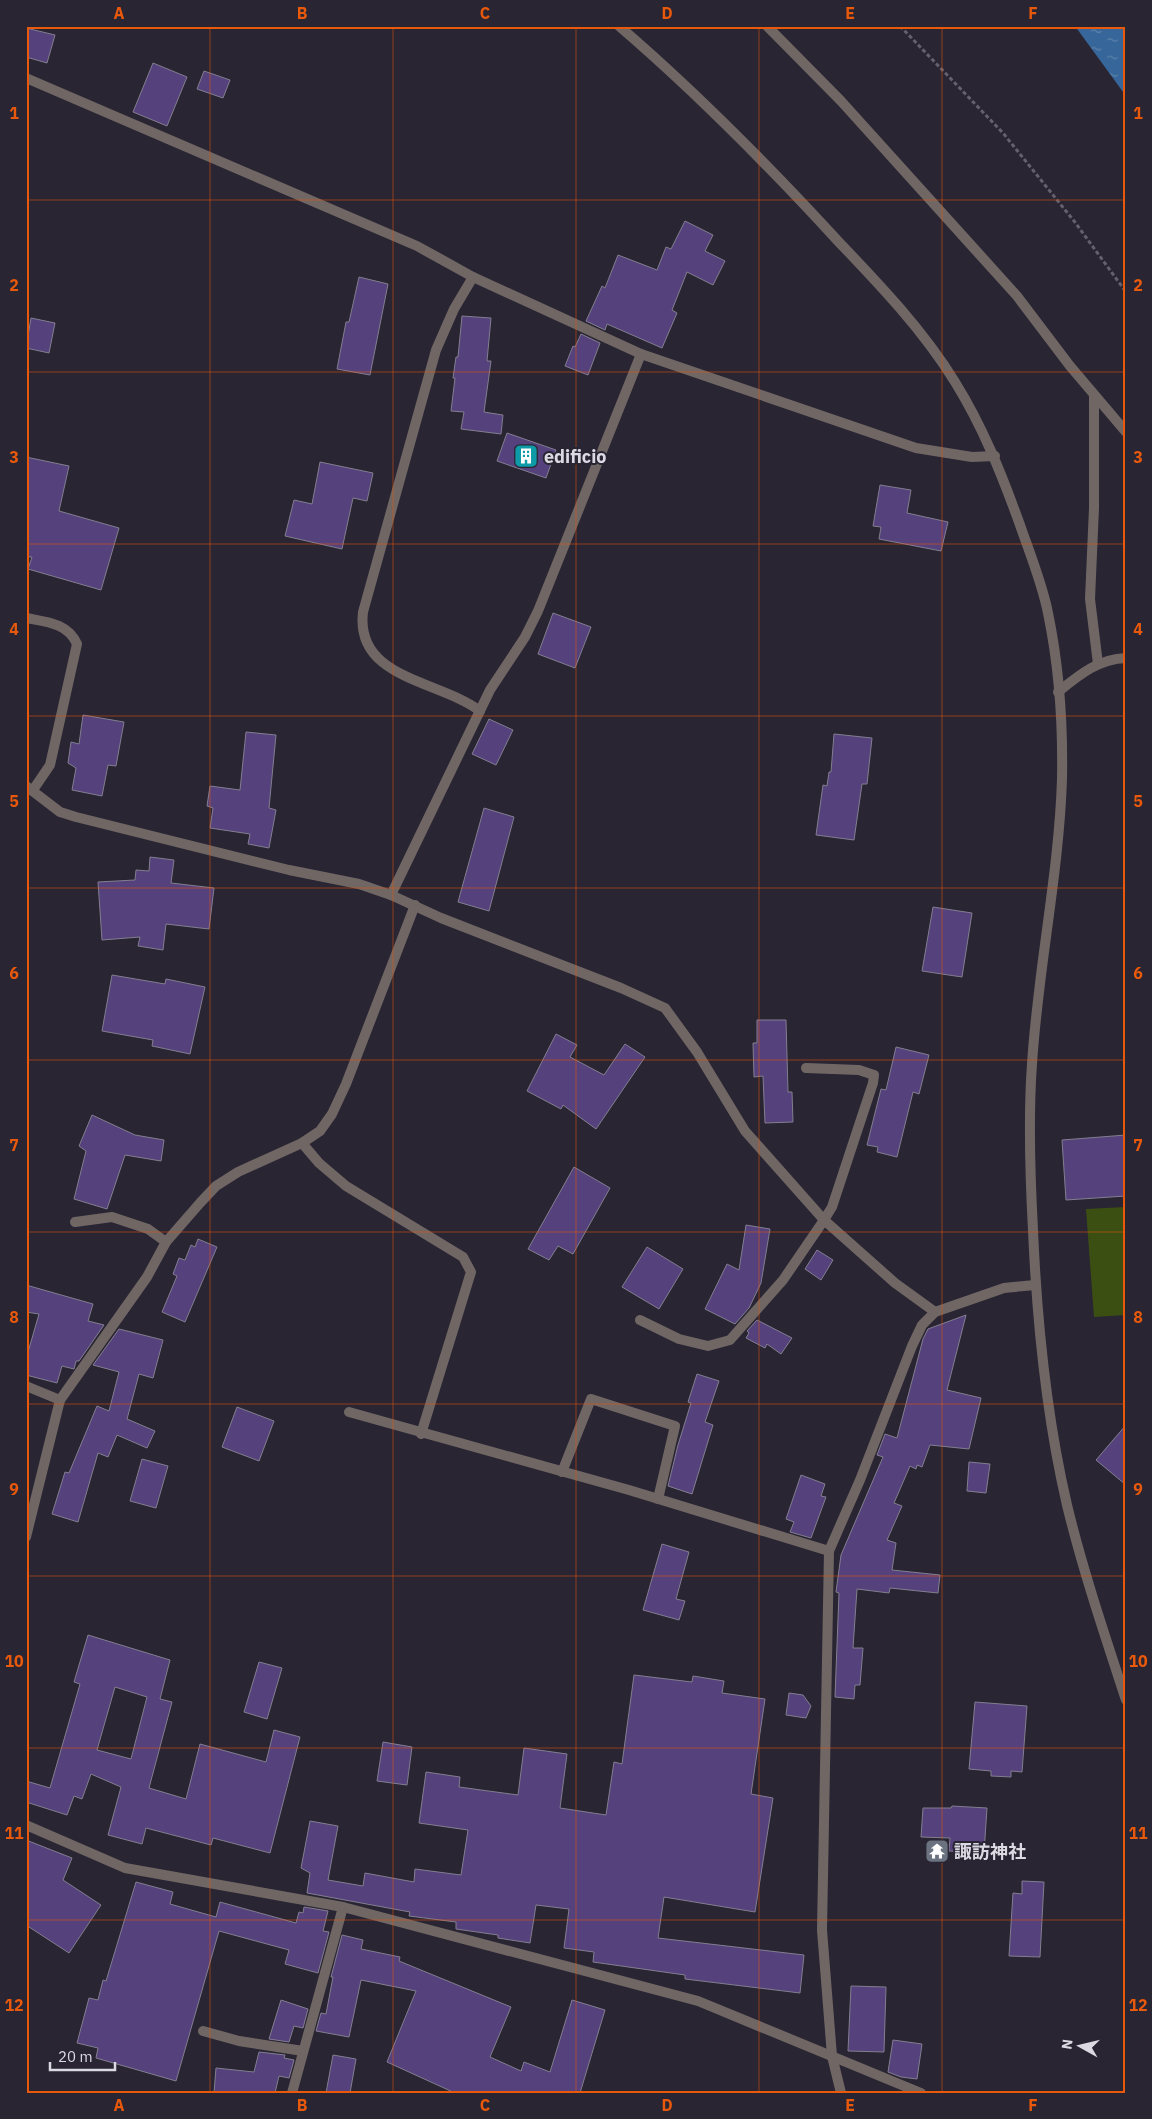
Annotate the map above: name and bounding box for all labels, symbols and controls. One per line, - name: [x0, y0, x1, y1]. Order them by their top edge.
- text: A: [114, 3, 125, 23]
- text: B: [297, 3, 308, 23]
- text: C: [480, 3, 490, 23]
- text: D: [661, 3, 673, 23]
- text: E: [845, 3, 855, 23]
- text: F: [1028, 3, 1038, 23]
- text: 1: [9, 103, 19, 123]
- text: 1: [1133, 103, 1143, 123]
- text: 2: [9, 275, 19, 295]
- text: 2: [1133, 275, 1143, 295]
- building icon: edificio: [513, 443, 539, 469]
- place label: edificio: [544, 445, 606, 468]
- text: 3: [9, 447, 19, 467]
- text: 3: [1133, 447, 1143, 467]
- text: 4: [9, 619, 19, 639]
- text: 4: [1133, 619, 1143, 639]
- text: 5: [9, 791, 19, 811]
- text: 5: [1133, 791, 1143, 811]
- text: 6: [9, 963, 19, 983]
- text: 6: [1133, 963, 1143, 983]
- text: 7: [9, 1135, 19, 1155]
- text: 7: [1133, 1135, 1143, 1155]
- text: 8: [9, 1307, 19, 1327]
- text: 8: [1133, 1307, 1143, 1327]
- text: 9: [9, 1479, 19, 1499]
- text: 9: [1133, 1479, 1143, 1499]
- text: 10: [4, 1651, 24, 1671]
- text: 10: [1128, 1651, 1148, 1671]
- text: 11: [4, 1823, 24, 1843]
- text: 11: [1128, 1823, 1148, 1843]
- temple icon: 諏訪神社: [924, 1838, 950, 1864]
- place label: 諏訪神社: [954, 1840, 1026, 1863]
- text: 12: [4, 1995, 24, 2015]
- text: 12: [1128, 1995, 1148, 2015]
- north arrow: [1054, 2022, 1104, 2072]
- text: N: [1058, 2038, 1077, 2050]
- scale bar: [50, 2039, 115, 2071]
- text: 20 m: [58, 2047, 93, 2066]
- text: A: [114, 2095, 125, 2115]
- text: B: [297, 2095, 308, 2115]
- text: C: [480, 2095, 490, 2115]
- text: D: [661, 2095, 673, 2115]
- text: E: [845, 2095, 855, 2115]
- text: F: [1028, 2095, 1038, 2115]

